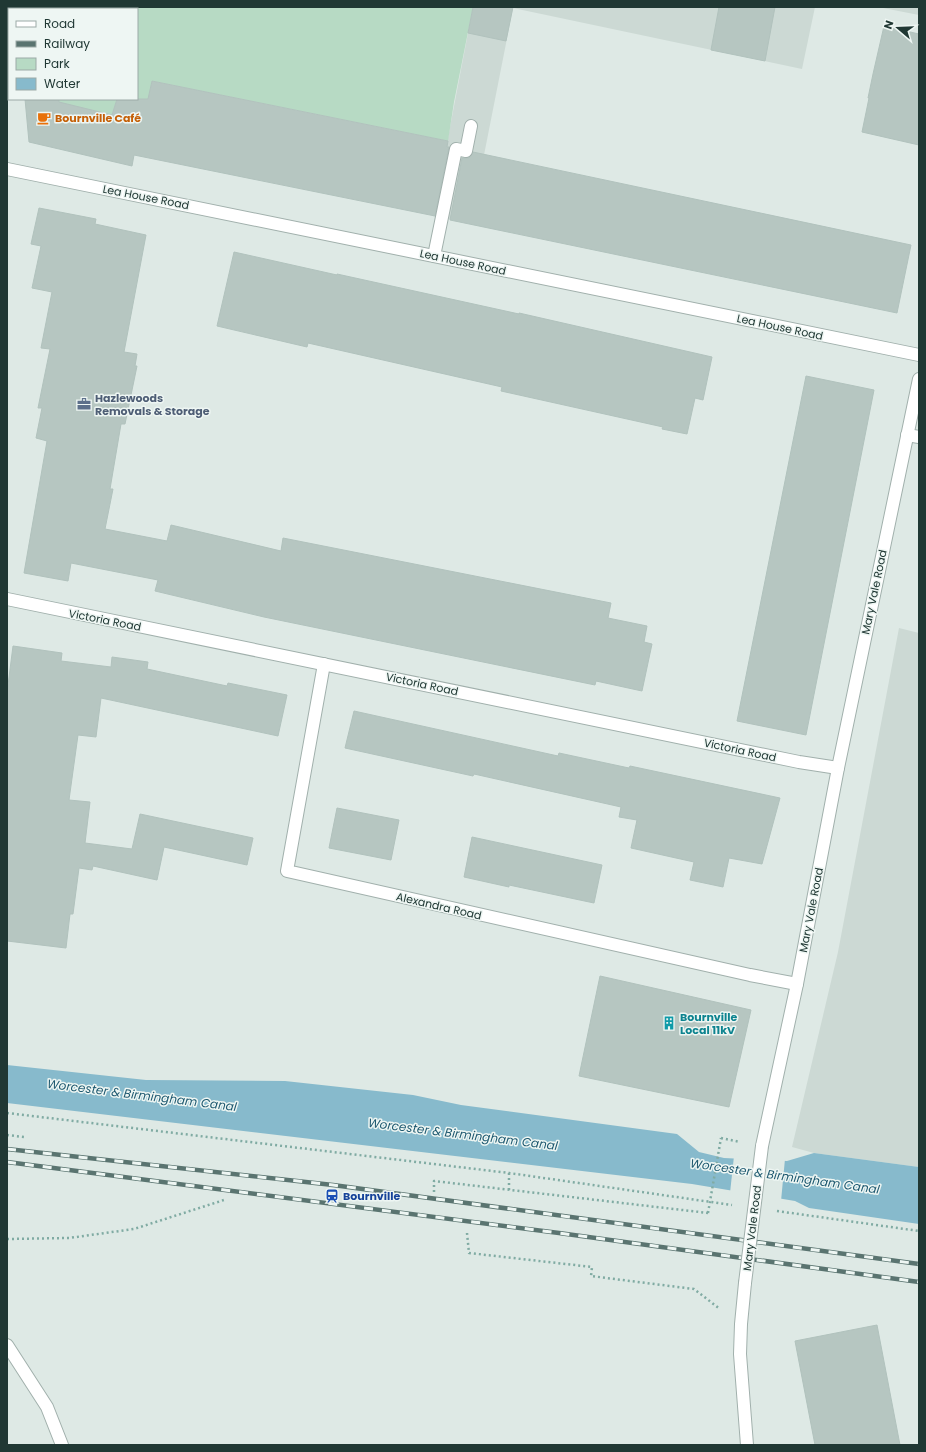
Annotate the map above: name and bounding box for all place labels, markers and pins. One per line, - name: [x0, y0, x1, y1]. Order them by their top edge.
- cafe icon: Bournville Café: [36, 110, 52, 126]
- place label: Bournville Café: [55, 110, 141, 126]
- place label: Hazlewoods Removals & Storage: [95, 390, 210, 419]
- office icon: Hazlewoods Removals & Storage: [76, 396, 92, 412]
- place label: Bournville Local 11kV: [680, 1009, 737, 1038]
- building icon: Bournville Local 11kV: [661, 1015, 677, 1031]
- station icon: Bournville: [324, 1188, 340, 1204]
- place label: Bournville: [343, 1188, 400, 1204]

